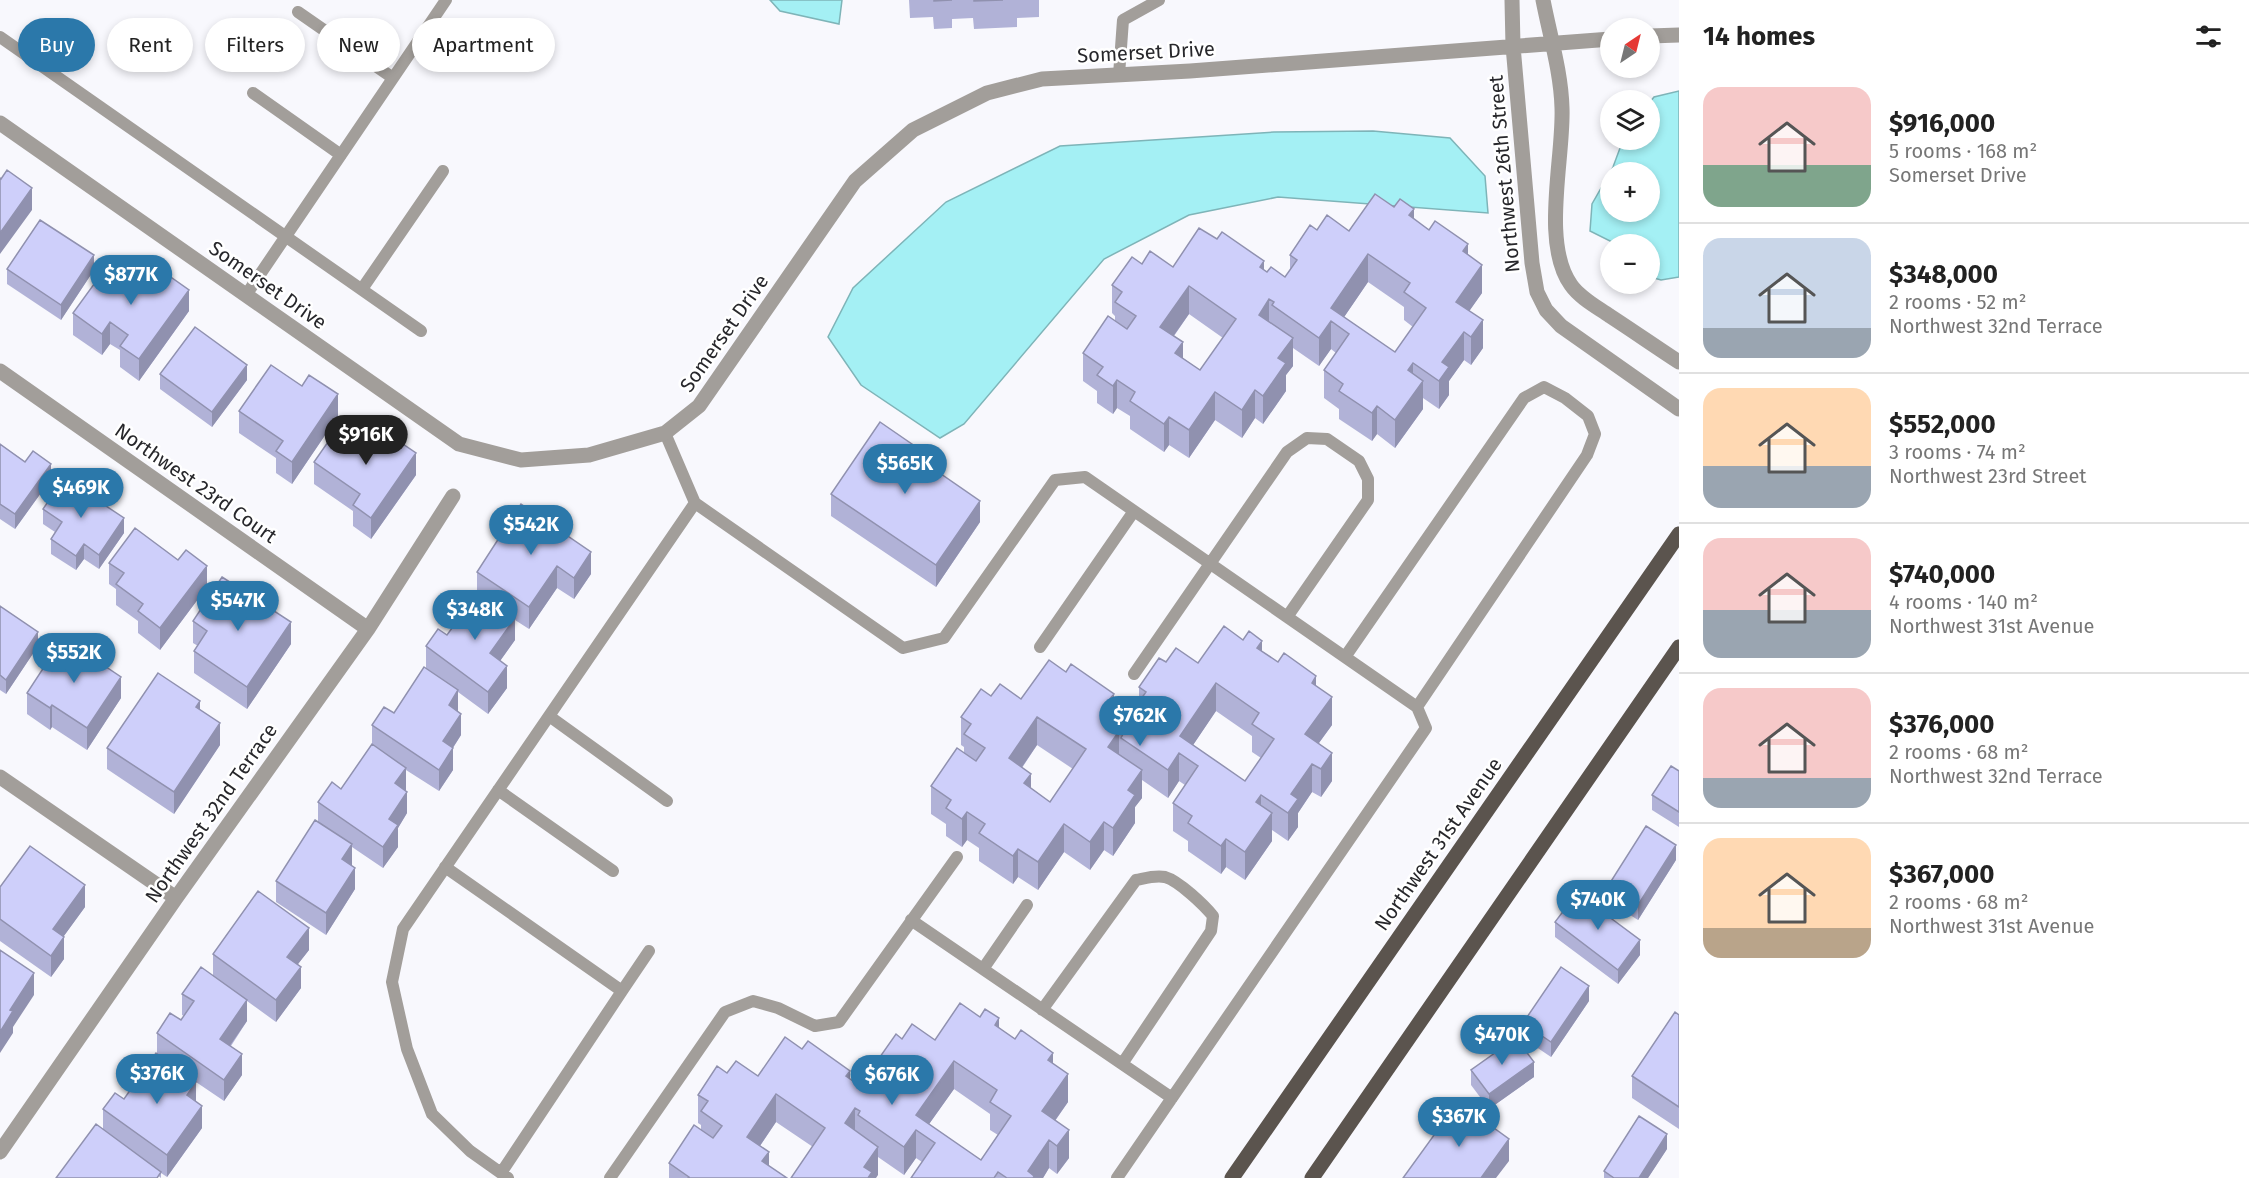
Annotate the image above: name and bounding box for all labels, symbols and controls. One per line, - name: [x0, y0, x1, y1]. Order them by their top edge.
- chip: Buy: [18, 18, 95, 72]
- chip: Rent: [107, 18, 193, 72]
- chip: Filters: [205, 18, 305, 72]
- chip: New: [317, 18, 400, 72]
- chip: Apartment: [412, 18, 555, 72]
- north arrow: [1600, 18, 1660, 78]
- map controls: [1600, 18, 1660, 294]
- icon: filters: [2192, 20, 2225, 53]
- text: 14 homes: [1703, 21, 1815, 52]
- street label: Somerset Drive: [1077, 36, 1215, 68]
- street label: Northwest 26th Street: [1483, 73, 1525, 274]
- button: layers: [1600, 90, 1660, 150]
- text: $916,000: [1889, 108, 1995, 139]
- icon: home: [1751, 111, 1823, 183]
- text: 5 rooms · 168 m²: [1889, 139, 2037, 163]
- button: +: [1600, 162, 1660, 222]
- text: Somerset Drive: [1889, 163, 2027, 187]
- button: −: [1600, 234, 1660, 294]
- street label: Somerset Drive: [205, 236, 331, 334]
- pin: $877K: [89, 255, 173, 306]
- text: $348,000: [1889, 259, 1998, 290]
- text: $877K: [104, 262, 158, 286]
- icon: home: [1751, 262, 1823, 334]
- street label: Somerset Drive: [675, 270, 773, 396]
- text: 2 rooms · 52 m²: [1889, 290, 2027, 314]
- text: Northwest 32nd Terrace: [1889, 314, 2103, 338]
- text: $552,000: [1889, 409, 1996, 440]
- icon: home: [1751, 412, 1823, 484]
- pin: $916K: [324, 415, 408, 466]
- street label: Northwest 23rd Court: [110, 418, 282, 548]
- text: $916K: [339, 422, 393, 446]
- text: 3 rooms · 74 m²: [1889, 440, 2026, 464]
- pin: $565K: [863, 444, 947, 495]
- text: $565K: [877, 451, 933, 475]
- text: Northwest 23rd Street: [1889, 464, 2087, 488]
- pin: $469K: [39, 468, 123, 519]
- text: $469K: [52, 475, 110, 499]
- pin: $542K: [489, 505, 573, 556]
- text: $542K: [503, 512, 559, 536]
- text: $740,000: [1889, 559, 1995, 590]
- icon: home: [1751, 562, 1823, 634]
- pin: $547K: [196, 581, 280, 632]
- text: $547K: [211, 588, 265, 612]
- pin: $348K: [433, 590, 517, 641]
- text: 4 rooms · 140 m²: [1889, 590, 2038, 614]
- text: $348K: [447, 597, 503, 621]
- text: Northwest 31st Avenue: [1889, 614, 2094, 638]
- pin: $552K: [32, 633, 116, 684]
- text: $552K: [46, 640, 102, 664]
- pin: $762K: [1098, 696, 1182, 747]
- text: $762K: [1113, 703, 1167, 727]
- text: $376,000: [1889, 709, 1995, 740]
- icon: home: [1751, 712, 1823, 784]
- street label: Northwest 32nd Terrace: [140, 719, 282, 907]
- text: 2 rooms · 68 m²: [1889, 740, 2029, 764]
- street label: Northwest 31st Avenue: [1369, 753, 1507, 935]
- text: Northwest 32nd Terrace: [1889, 764, 2103, 788]
- text: $367,000: [1889, 859, 1994, 890]
- icon: home: [1751, 862, 1823, 934]
- pin: $740K: [1556, 880, 1640, 931]
- text: $740K: [1571, 887, 1625, 911]
- text: 2 rooms · 68 m²: [1889, 890, 2029, 914]
- text: Northwest 31st Avenue: [1889, 914, 2094, 938]
- pin: $470K: [1460, 1015, 1544, 1066]
- text: $470K: [1474, 1022, 1530, 1046]
- pin: $376K: [115, 1054, 199, 1105]
- pin: $676K: [850, 1055, 934, 1106]
- text: $376K: [130, 1061, 184, 1085]
- text: $676K: [865, 1062, 919, 1086]
- pin: $367K: [1417, 1097, 1501, 1148]
- text: $367K: [1432, 1104, 1486, 1128]

